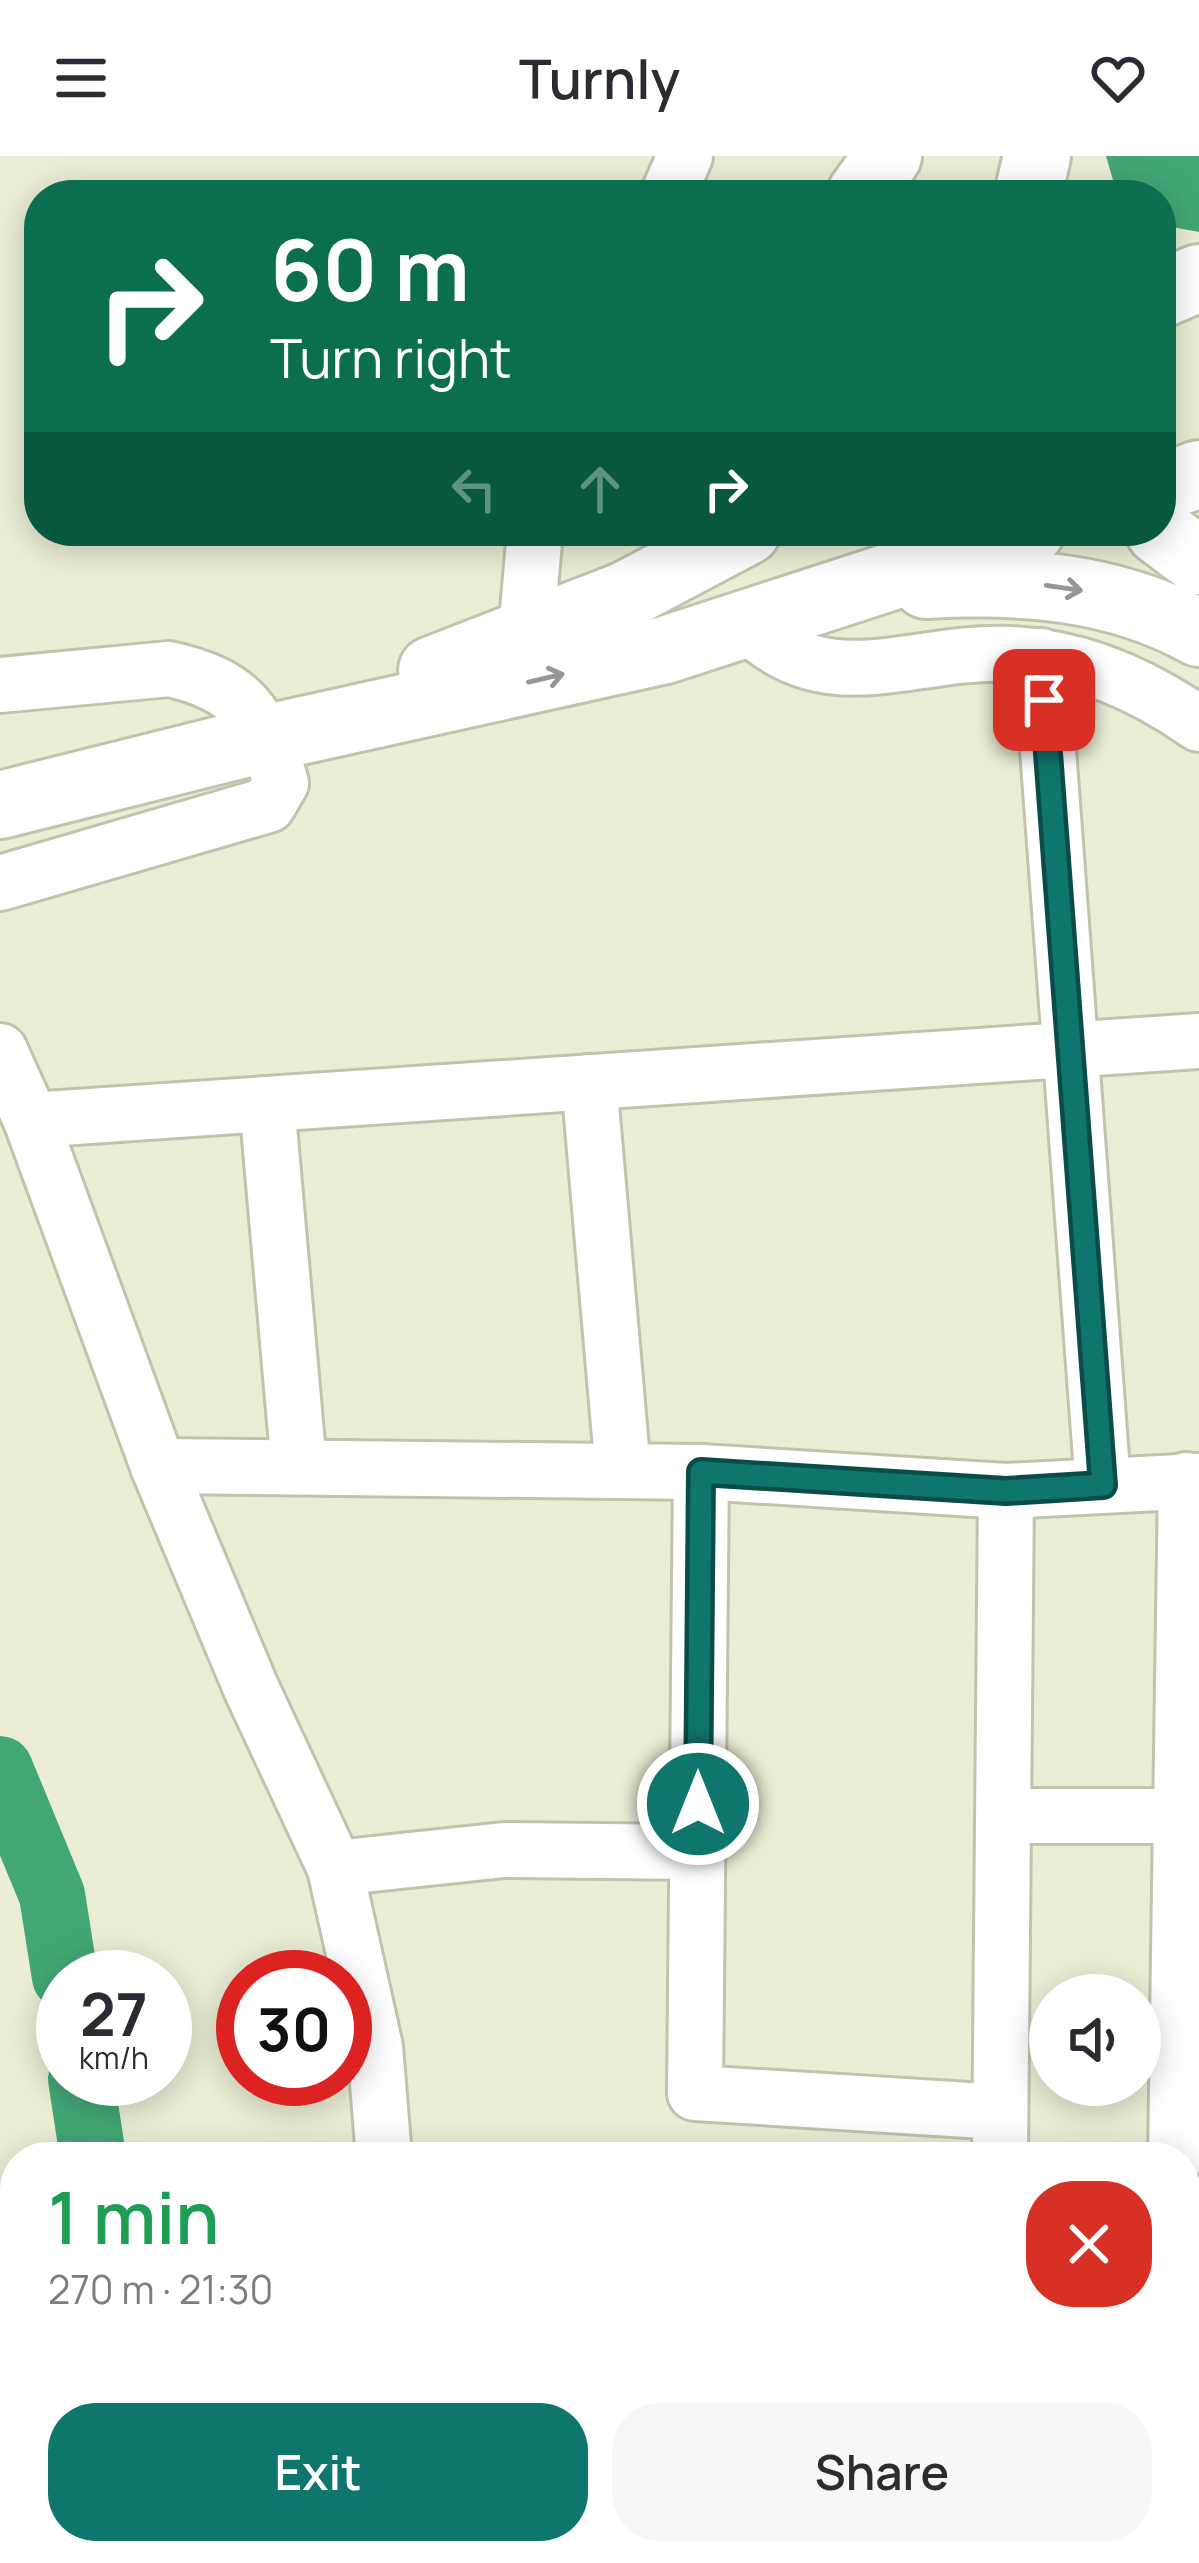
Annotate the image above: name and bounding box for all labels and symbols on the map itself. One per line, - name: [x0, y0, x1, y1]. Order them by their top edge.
- one-way arrow: [1043, 577, 1082, 600]
- pin: [993, 649, 1095, 751]
- one-way arrow: [527, 666, 565, 688]
- position arrow: [635, 1741, 761, 1867]
- speed limit sign: 30: [216, 1950, 372, 2106]

